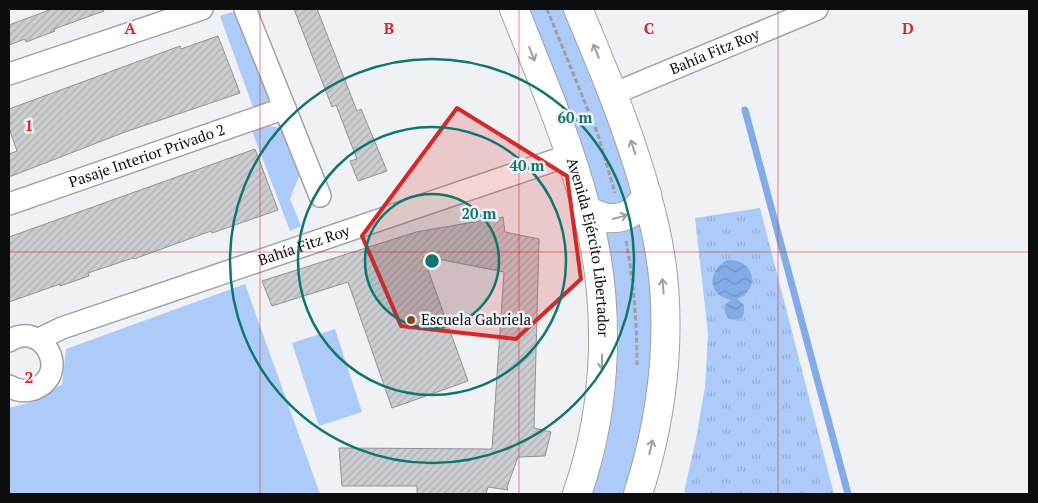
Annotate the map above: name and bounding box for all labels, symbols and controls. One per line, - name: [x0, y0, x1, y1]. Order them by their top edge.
- text: A: [124, 17, 136, 39]
- text: B: [384, 17, 394, 39]
- text: C: [644, 17, 654, 39]
- text: D: [902, 17, 914, 39]
- street label: Bahía Fitz Roy: [666, 23, 762, 78]
- one-way arrow: [590, 44, 600, 59]
- one-way arrow: [528, 46, 537, 61]
- text: 60 m: [558, 107, 593, 127]
- text: 1: [24, 114, 34, 136]
- street label: Pasaje Interior Privado 2: [66, 119, 227, 191]
- one-way arrow: [627, 140, 637, 156]
- text: 40 m: [510, 155, 545, 175]
- street label: Avenida Ejército Libertador: [563, 155, 614, 337]
- text: 20 m: [462, 203, 497, 223]
- one-way arrow: [612, 211, 628, 221]
- street label: Bahía Fitz Roy: [255, 220, 352, 270]
- centre of rings: [423, 252, 441, 270]
- one-way arrow: [658, 278, 668, 294]
- place label: Escuela Gabriela: [421, 309, 532, 329]
- marker: Escuela Gabriela: [405, 314, 417, 326]
- one-way arrow: [598, 353, 607, 369]
- text: 2: [24, 366, 34, 388]
- one-way arrow: [647, 440, 656, 456]

